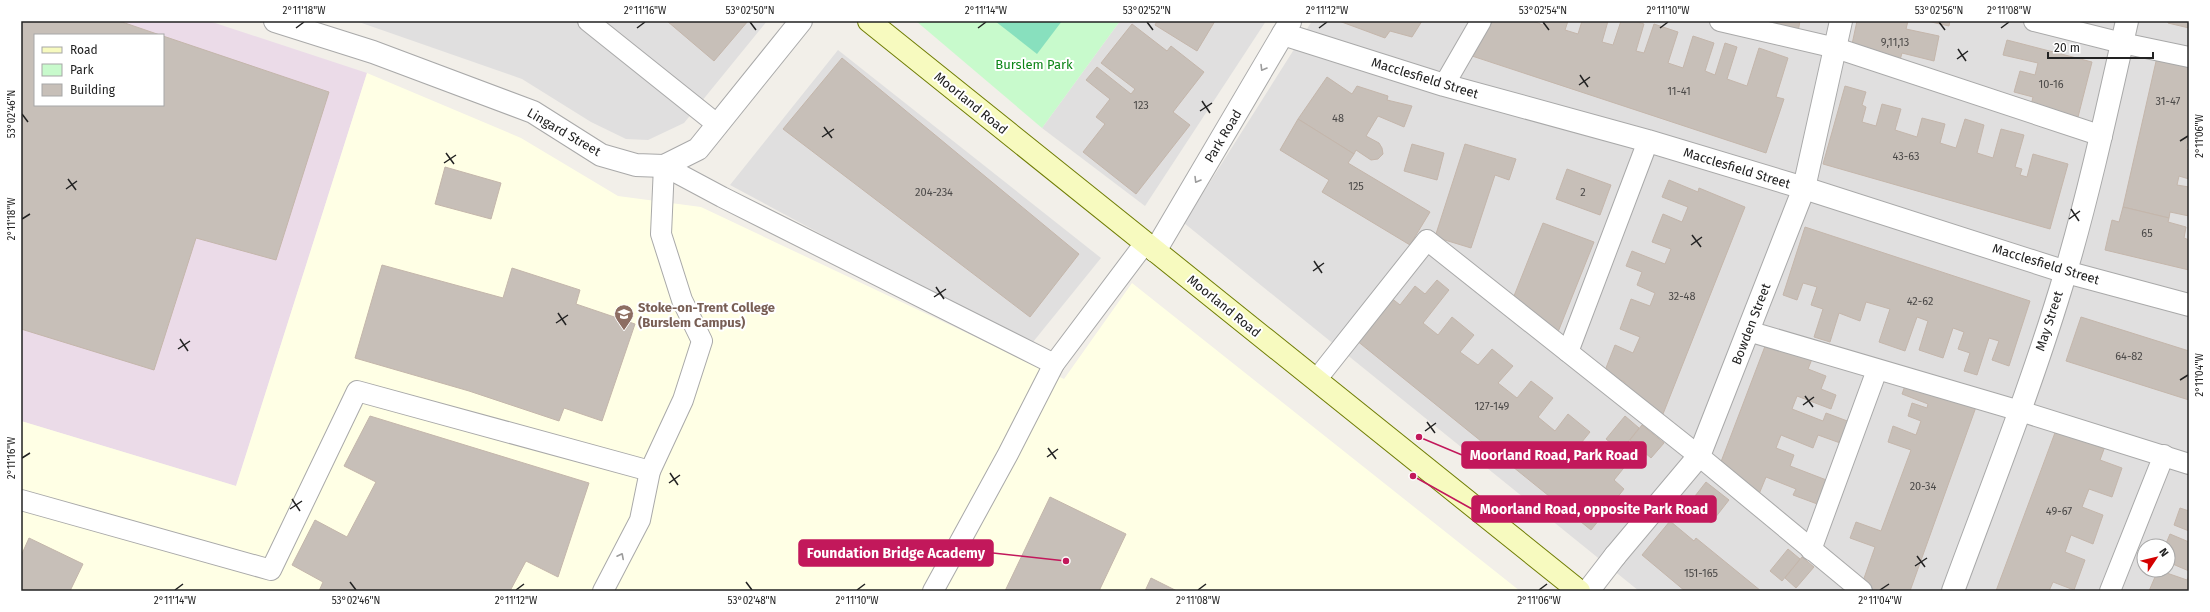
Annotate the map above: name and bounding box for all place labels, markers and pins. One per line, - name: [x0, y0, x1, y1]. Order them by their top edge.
- place label: Stoke-on-Trent College (Burslem Campus): [638, 300, 775, 330]
- school or university icon: Stoke-on-Trent College (Burslem Campus): [613, 303, 635, 331]
- callout: Moorland Road, Park Road: [1462, 442, 1646, 468]
- callout: Moorland Road, opposite Park Road: [1472, 496, 1716, 522]
- callout: Foundation Bridge Academy: [799, 540, 993, 566]

